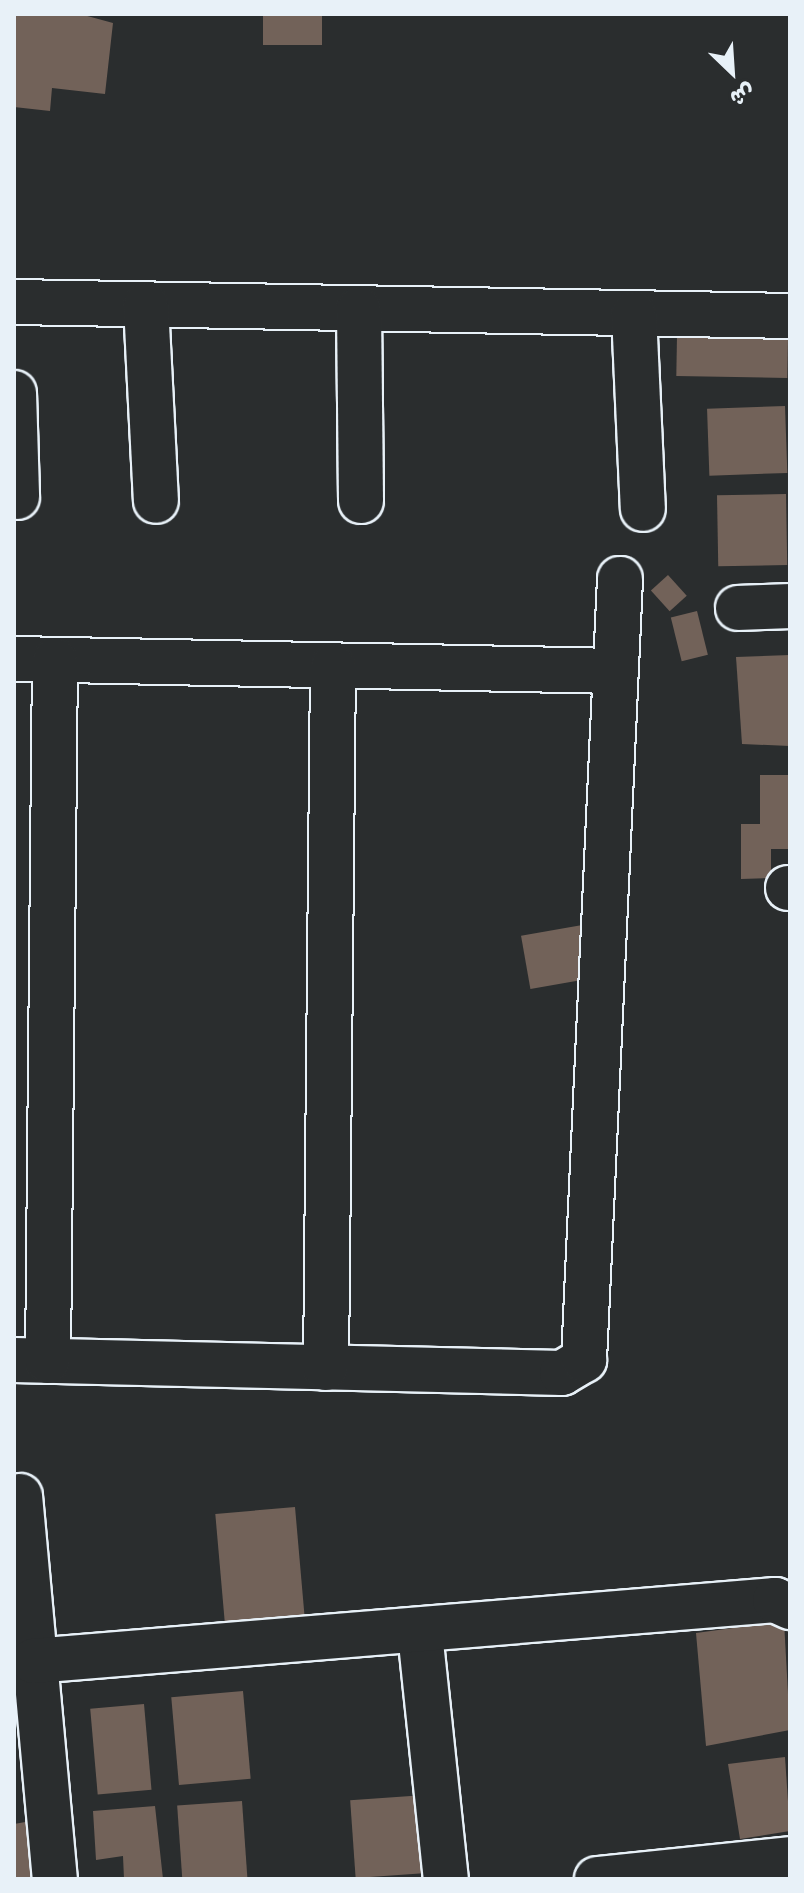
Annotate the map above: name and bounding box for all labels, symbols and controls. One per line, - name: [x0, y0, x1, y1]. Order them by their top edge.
- north arrow: [692, 32, 772, 112]
- text: ش: [725, 75, 760, 113]

